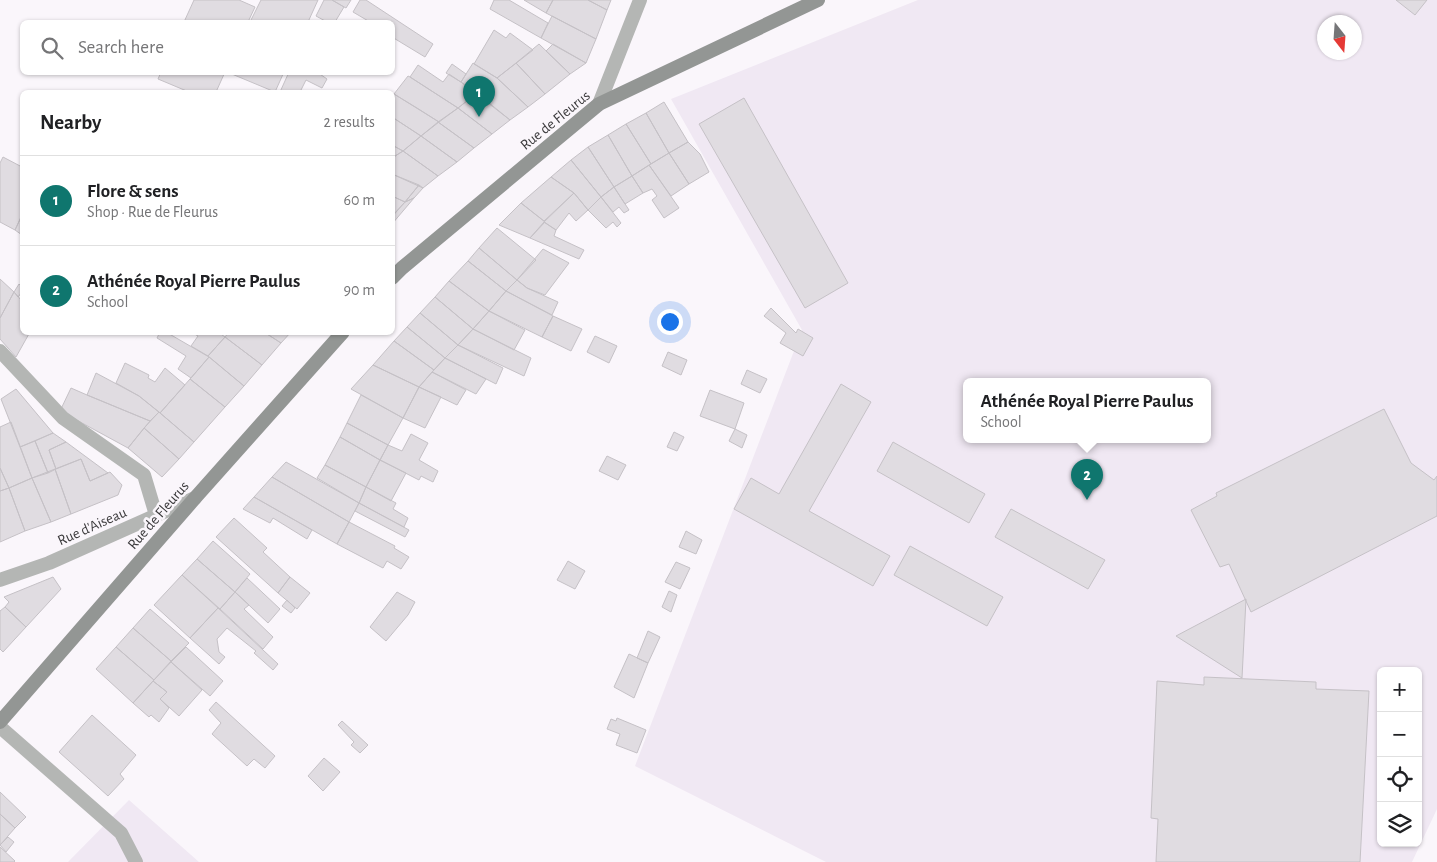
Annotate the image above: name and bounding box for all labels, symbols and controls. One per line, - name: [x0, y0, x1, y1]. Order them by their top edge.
- north arrow: [1317, 15, 1362, 60]
- search box: [20, 20, 395, 75]
- icon: search: [38, 34, 66, 62]
- text: Search here: [78, 38, 164, 57]
- pin: 1: [463, 76, 495, 117]
- street label: Rue de Fleurus: [518, 88, 593, 153]
- text: Nearby: [40, 112, 101, 133]
- text: 2 results: [323, 114, 375, 130]
- text: Flore & sens: [87, 182, 179, 201]
- text: 1: [53, 192, 59, 208]
- text: 60 m: [344, 192, 375, 208]
- text: Shop · Rue de Fleurus: [87, 204, 218, 220]
- text: Athénée Royal Pierre Paulus: [87, 272, 300, 291]
- text: 2: [52, 282, 60, 298]
- text: 90 m: [344, 282, 375, 298]
- text: School: [87, 294, 128, 310]
- your location: [657, 309, 683, 335]
- popup: [963, 378, 1211, 443]
- text: Athénée Royal Pierre Paulus: [980, 392, 1194, 411]
- text: School: [980, 414, 1022, 430]
- pin: 2: [1071, 459, 1103, 500]
- street label: Rue de Fleurus: [125, 478, 192, 552]
- street label: Rue d'Aiseau: [55, 504, 129, 548]
- map controls: [1377, 667, 1422, 847]
- button: +: [1377, 667, 1422, 712]
- button: −: [1377, 712, 1422, 757]
- button: locate: [1377, 757, 1422, 802]
- button: layers: [1377, 802, 1422, 847]

